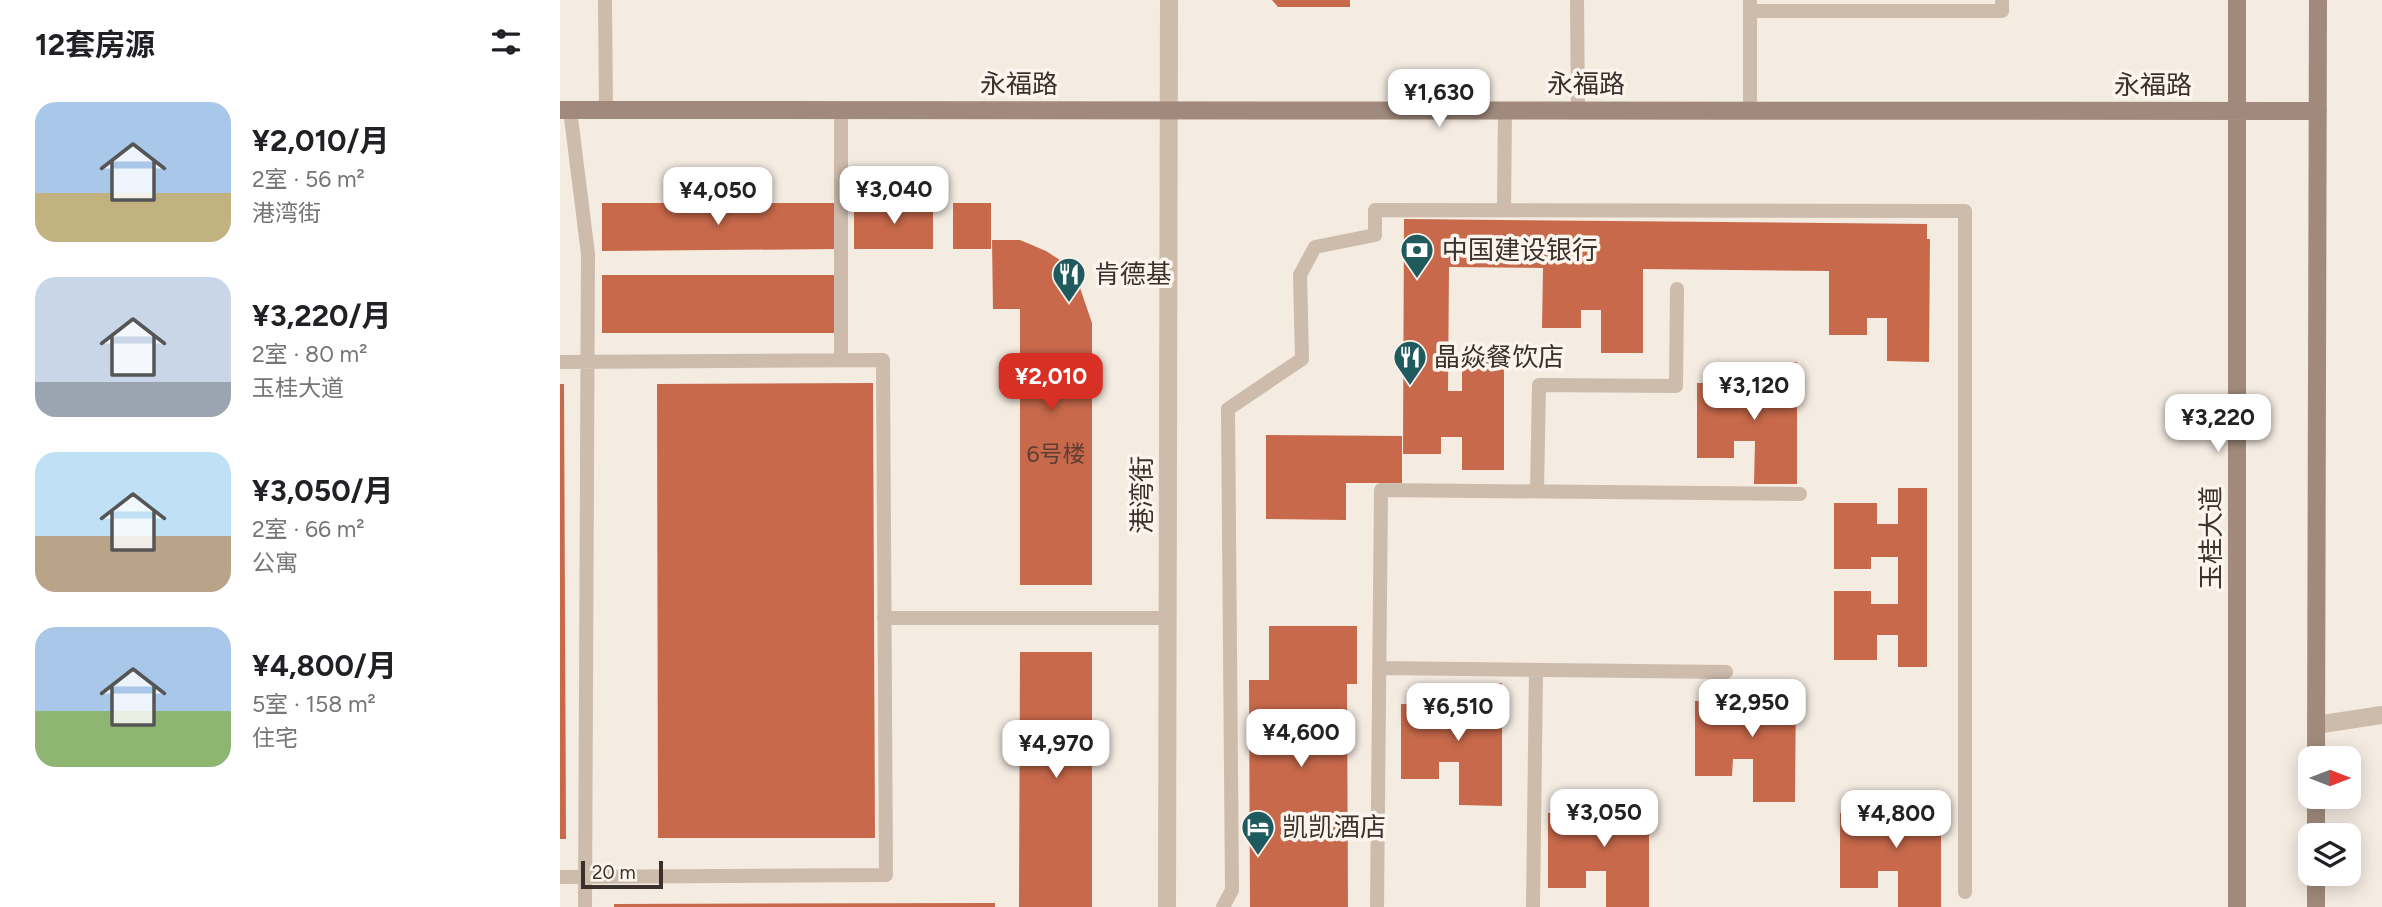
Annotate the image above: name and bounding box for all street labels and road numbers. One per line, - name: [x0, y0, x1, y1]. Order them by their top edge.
- street label: 永福路: [980, 68, 1058, 100]
- street label: 永福路: [1547, 68, 1625, 100]
- street label: 永福路: [2114, 69, 2192, 101]
- street label: 港湾街: [1126, 456, 1158, 534]
- street label: 玉桂大道: [2195, 486, 2227, 590]

